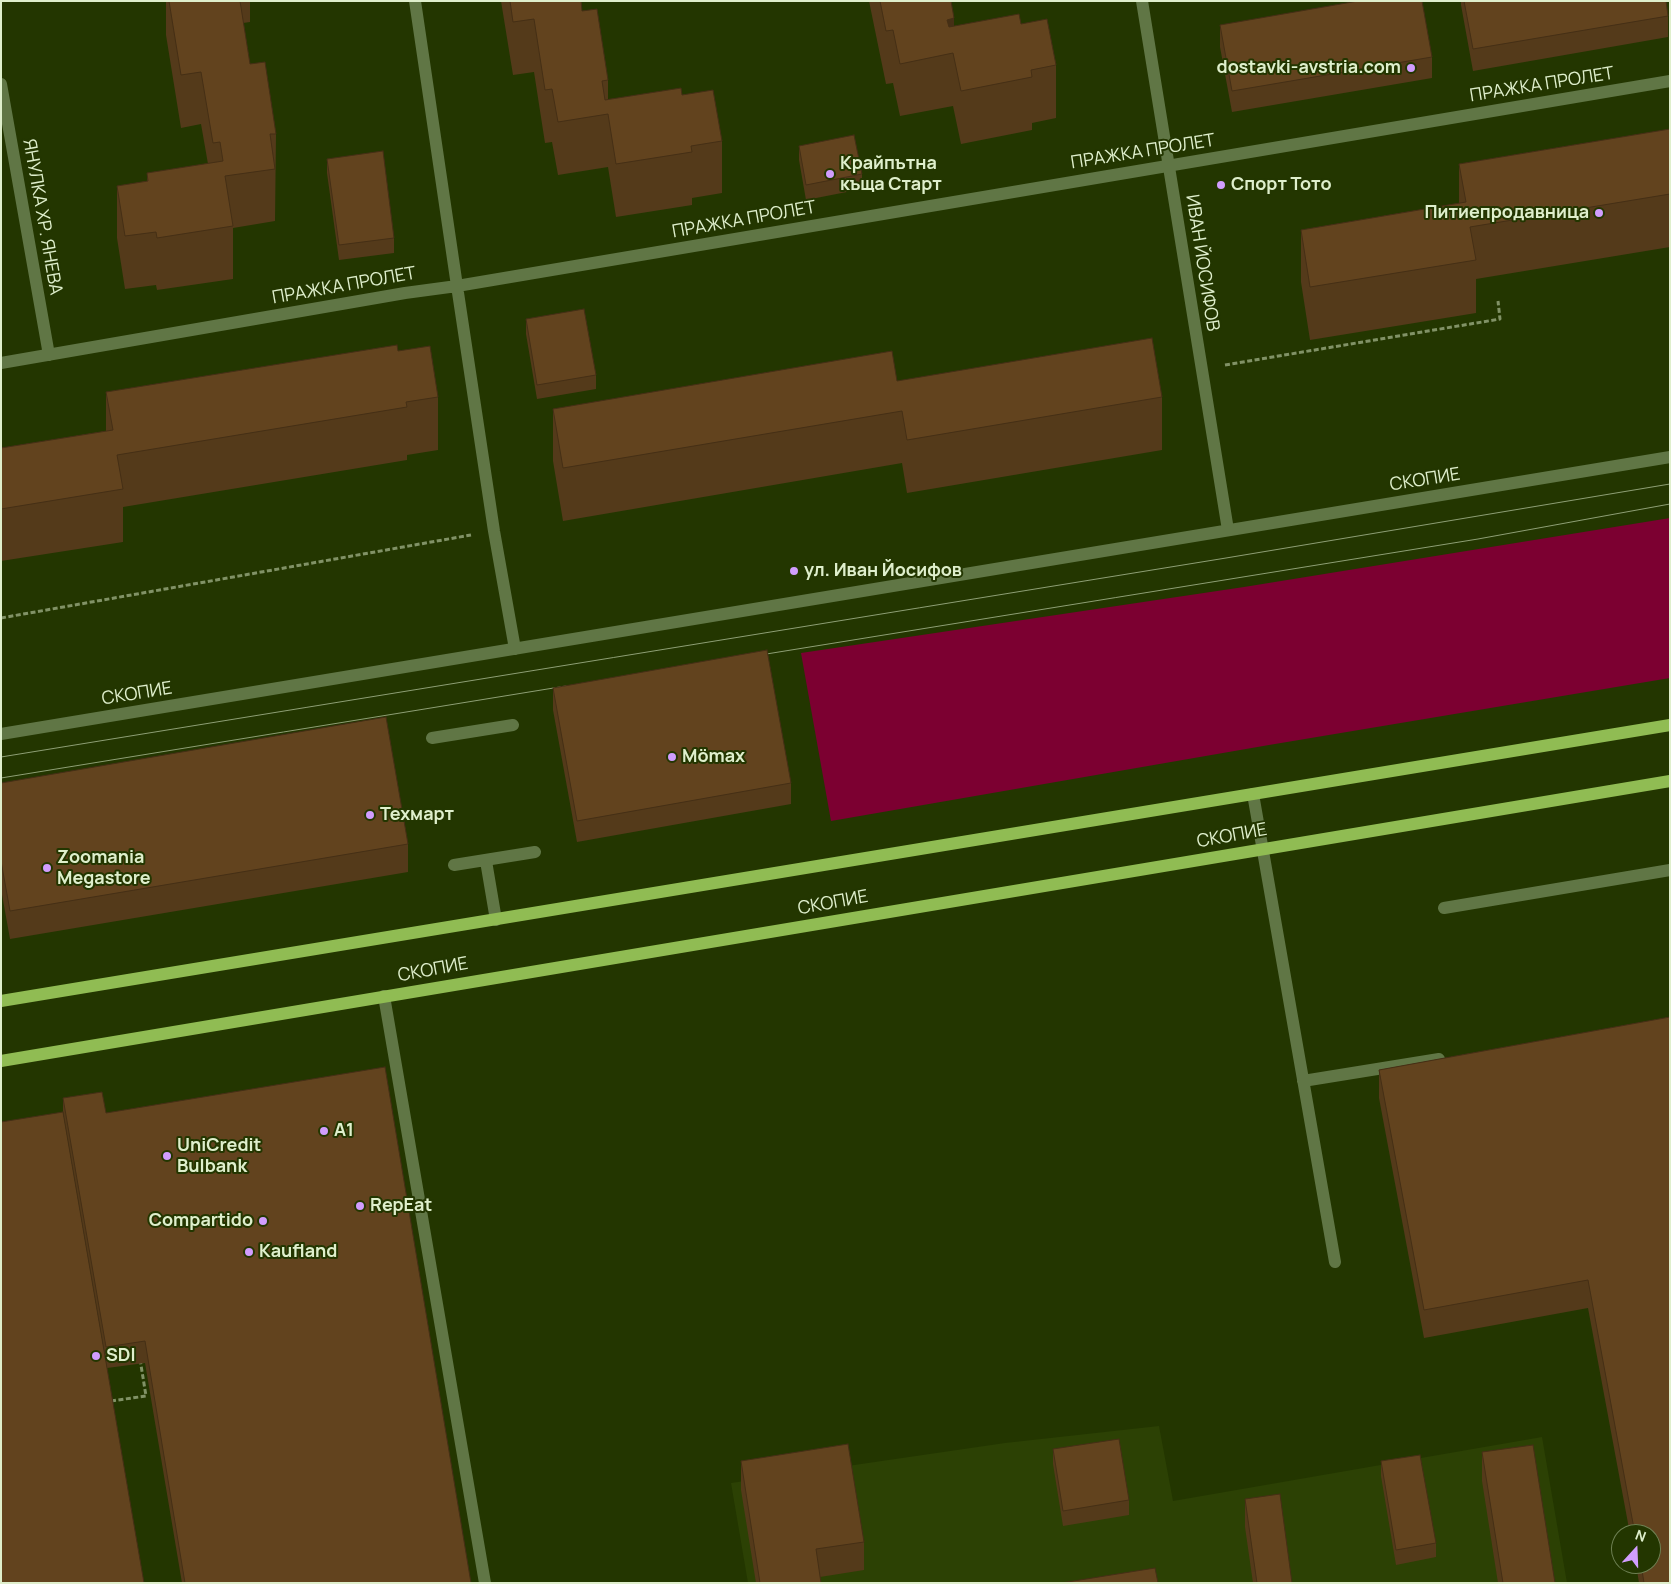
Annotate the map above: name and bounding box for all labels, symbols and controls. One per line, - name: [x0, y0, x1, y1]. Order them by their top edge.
- place label: dostavki-avstria.com: [1217, 57, 1401, 79]
- marker: dostavki-avstria.com: [1405, 62, 1417, 74]
- street label: ПРАЖКА ПРОЛЕТ: [1468, 63, 1616, 107]
- street label: ПРАЖКА ПРОЛЕТ: [1069, 130, 1217, 174]
- street label: ЯНУЛКА ХР. ЯНЕВА: [18, 137, 66, 297]
- place label: Крайпътна къща Старт: [840, 153, 942, 195]
- marker: Крайпътна къща Старт: [824, 168, 836, 180]
- place label: Спорт Тото: [1231, 174, 1332, 196]
- marker: Спорт Тото: [1215, 179, 1227, 191]
- street label: ИВАН ЙОСИФОВ: [1181, 193, 1223, 333]
- street label: ПРАЖКА ПРОЛЕТ: [670, 197, 818, 243]
- place label: Питиепродавница: [1424, 202, 1589, 224]
- marker: Питиепродавница: [1593, 207, 1605, 219]
- street label: ПРАЖКА ПРОЛЕТ: [270, 263, 418, 309]
- street label: СКОПИЕ: [1388, 464, 1462, 496]
- place label: ул. Иван Йосифов: [804, 560, 962, 582]
- marker: ул. Иван Йосифов: [788, 565, 800, 577]
- street label: СКОПИЕ: [100, 678, 174, 710]
- place label: Mömax: [682, 746, 745, 768]
- marker: Mömax: [666, 751, 678, 763]
- place label: Техмарт: [380, 804, 454, 826]
- marker: Техмарт: [364, 809, 376, 821]
- street label: СКОПИЕ: [1195, 819, 1269, 853]
- place label: Zoomania Megastore: [57, 847, 151, 890]
- marker: Zoomania Megastore: [41, 862, 53, 874]
- street label: СКОПИЕ: [796, 886, 870, 920]
- street label: СКОПИЕ: [396, 953, 470, 987]
- place label: A1: [334, 1120, 354, 1142]
- marker: A1: [318, 1125, 330, 1137]
- place label: UniCredit Bulbank: [177, 1135, 261, 1178]
- marker: UniCredit Bulbank: [161, 1150, 173, 1162]
- place label: RepEat: [370, 1195, 432, 1217]
- marker: RepEat: [354, 1200, 366, 1212]
- place label: Compartido: [149, 1210, 253, 1232]
- marker: Compartido: [257, 1215, 269, 1227]
- place label: Kaufland: [259, 1241, 337, 1263]
- marker: Kaufland: [243, 1246, 255, 1258]
- place label: SDI: [106, 1345, 135, 1367]
- marker: SDI: [90, 1350, 102, 1362]
- north arrow: [1611, 1524, 1661, 1574]
- text: N: [1633, 1525, 1649, 1546]

